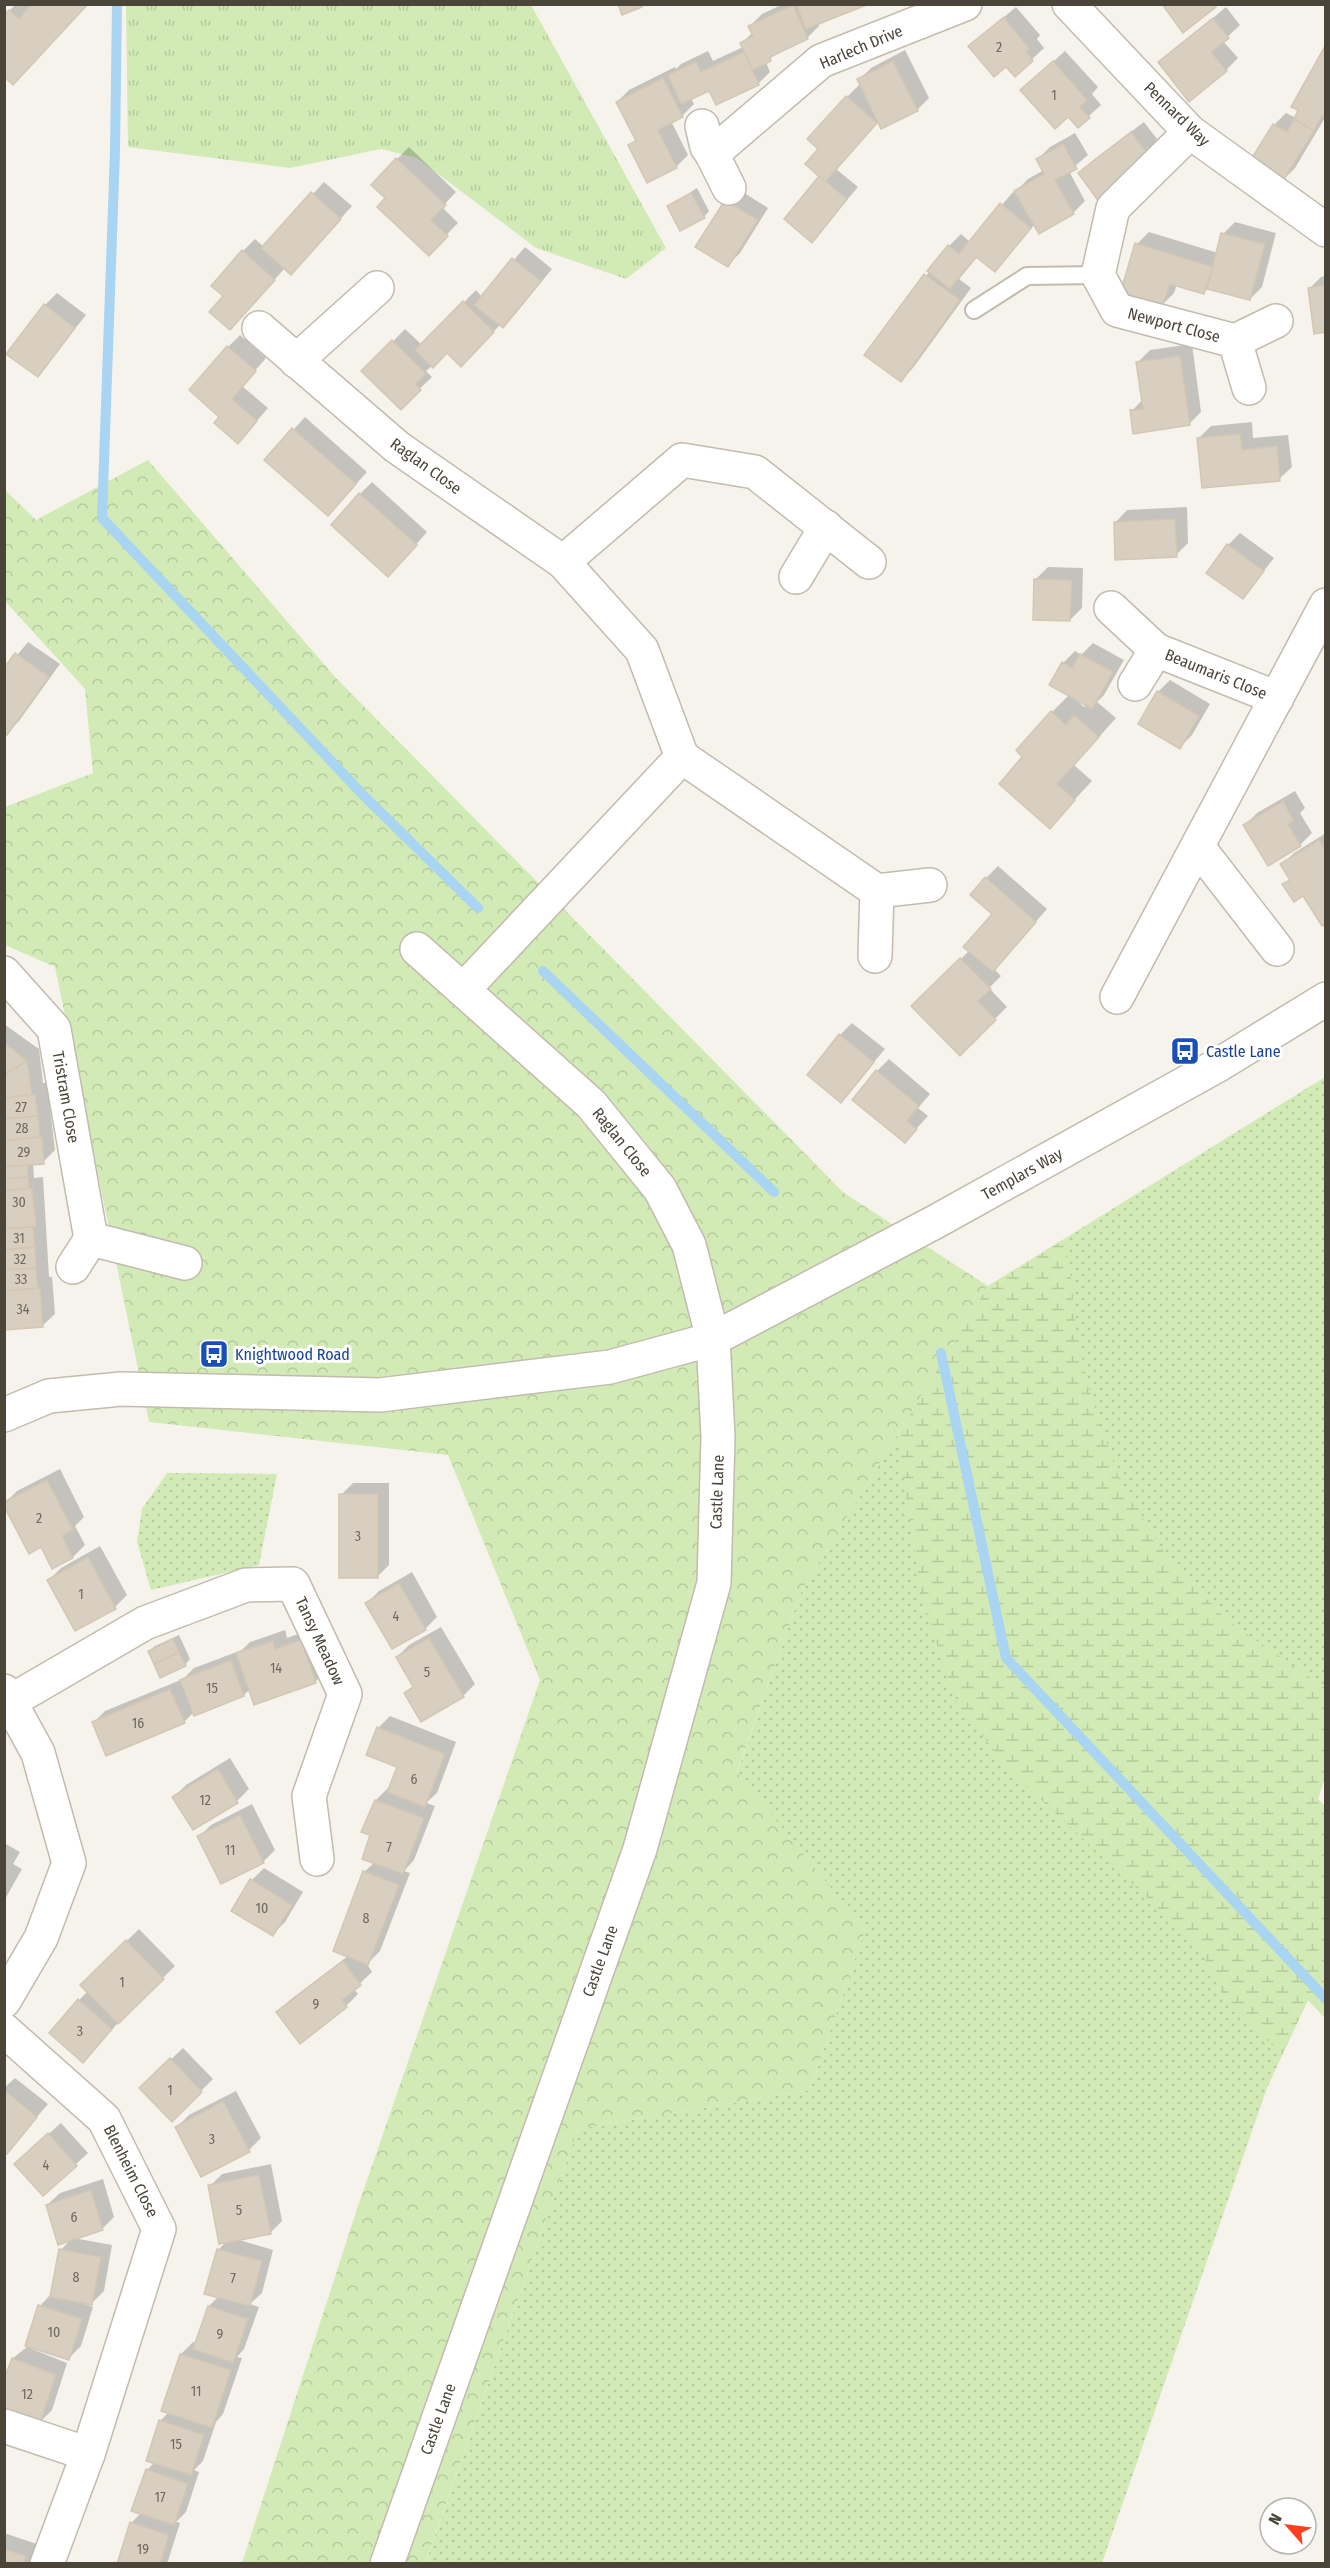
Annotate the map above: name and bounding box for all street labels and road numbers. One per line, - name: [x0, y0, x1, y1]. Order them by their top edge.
- street label: Harlech Drive: [817, 21, 905, 73]
- street label: Pennard Way: [1140, 78, 1215, 151]
- street label: Newport Close: [1126, 304, 1222, 346]
- street label: Raglan Close: [387, 434, 465, 498]
- street label: Beaumaris Close: [1162, 645, 1270, 703]
- street label: Tristram Close: [49, 1050, 83, 1144]
- street label: Raglan Close: [588, 1104, 656, 1180]
- street label: Templars Way: [978, 1144, 1066, 1204]
- street label: Castle Lane: [706, 1454, 728, 1530]
- street label: Tansy Meadow: [291, 1594, 349, 1688]
- street label: Castle Lane: [578, 1923, 622, 1999]
- street label: Blenheim Close: [100, 2122, 162, 2220]
- street label: Castle Lane: [416, 2381, 460, 2457]

